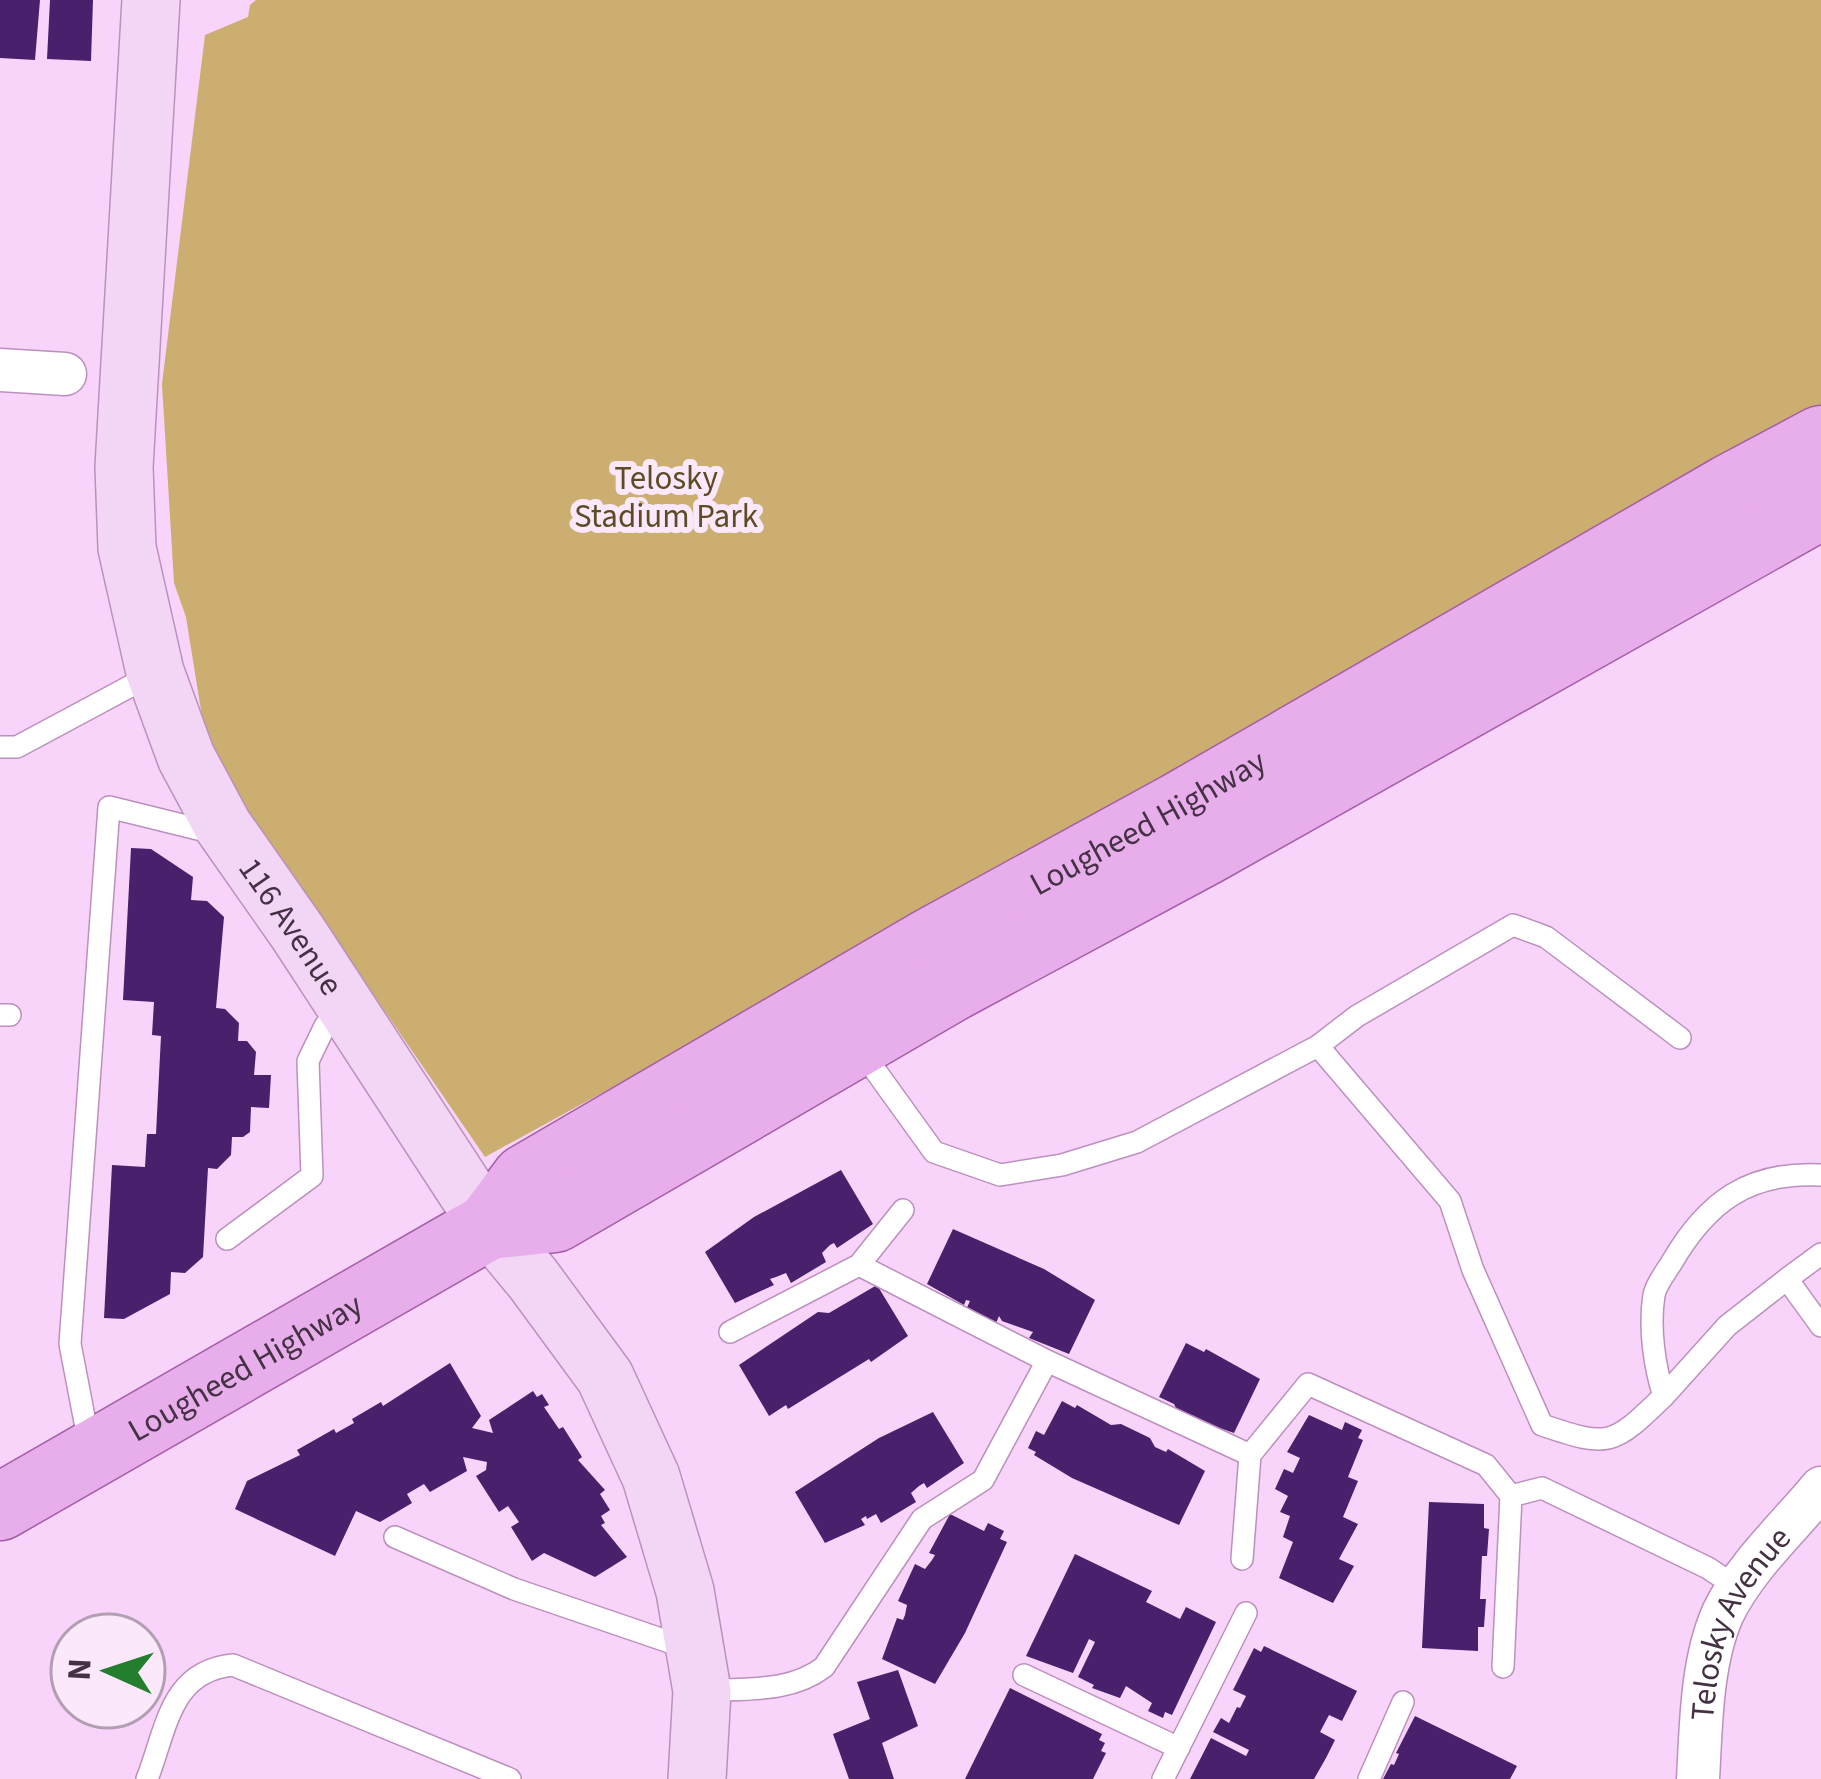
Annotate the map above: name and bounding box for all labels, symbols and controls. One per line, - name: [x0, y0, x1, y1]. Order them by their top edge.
- park label: Telosky Stadium Park: [574, 455, 759, 540]
- street label: Lougheed Highway: [1021, 738, 1275, 908]
- street label: 116 Avenue: [227, 848, 354, 1005]
- street label: Lougheed Highway: [119, 1281, 372, 1454]
- street label: Telosky Avenue: [1679, 1516, 1802, 1722]
- north arrow: [48, 1611, 168, 1731]
- text: N: [55, 1657, 104, 1682]

